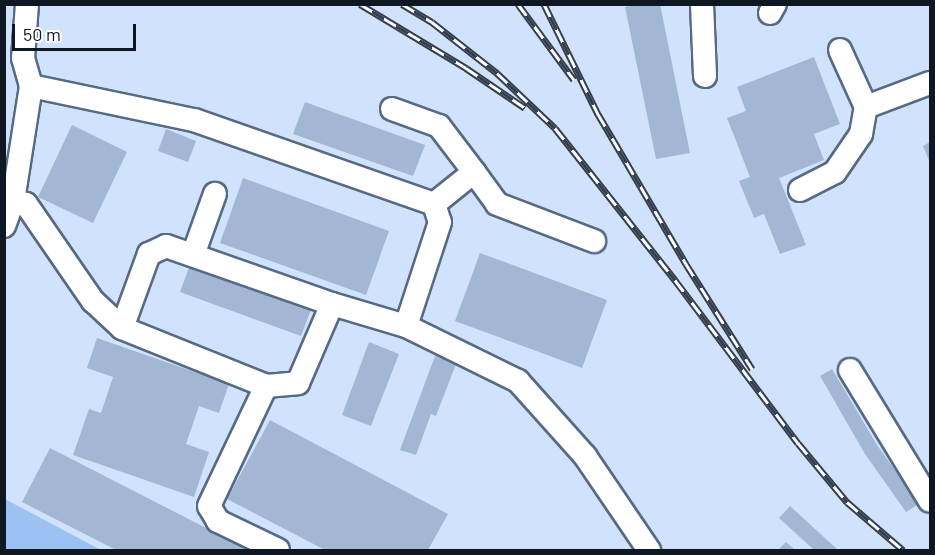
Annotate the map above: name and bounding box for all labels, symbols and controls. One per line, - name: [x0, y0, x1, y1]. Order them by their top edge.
- scale bar: [15, 12, 140, 50]
- text: 50 m: [23, 23, 61, 45]

